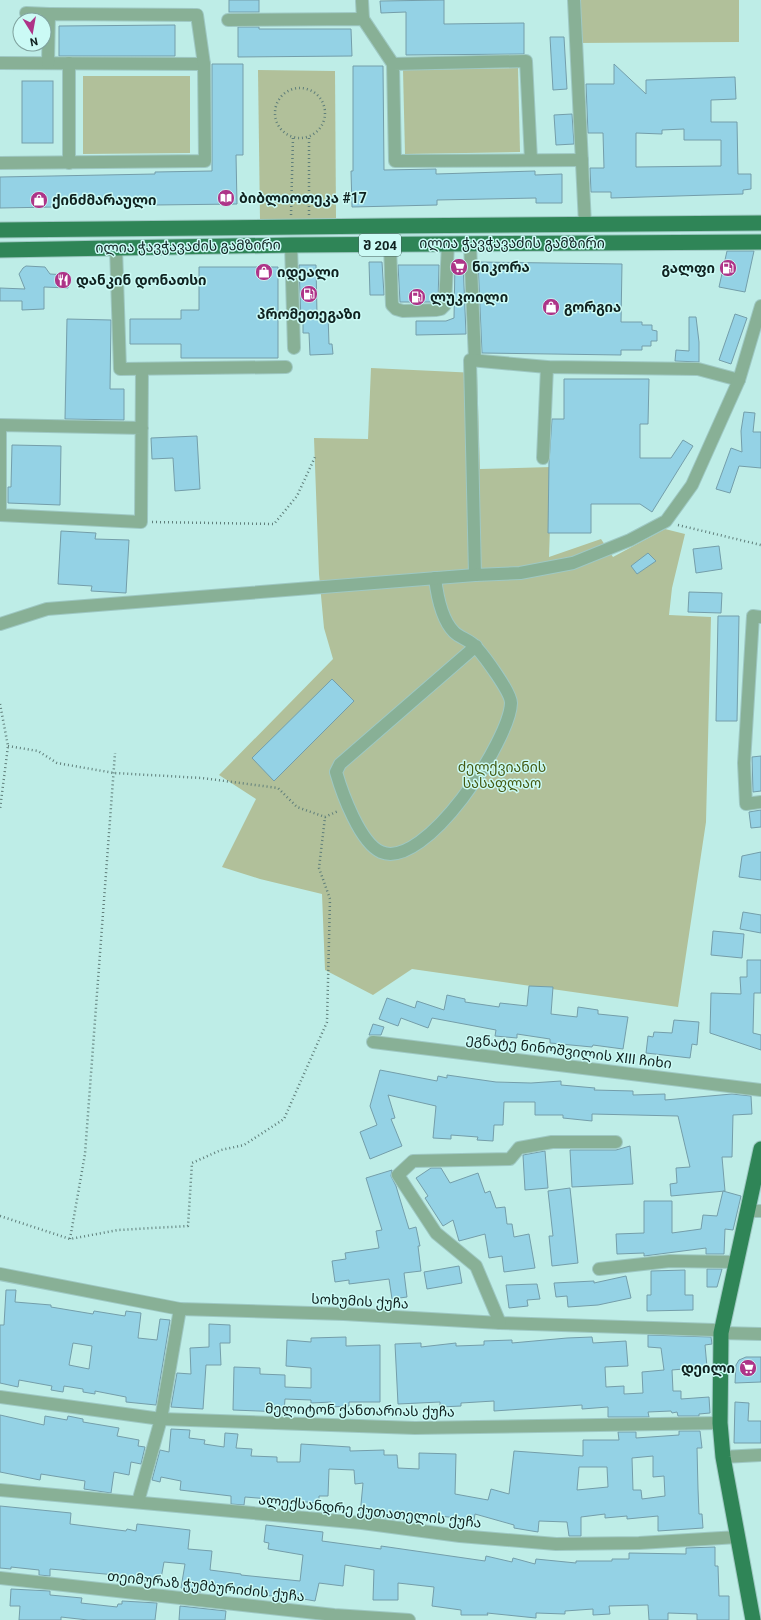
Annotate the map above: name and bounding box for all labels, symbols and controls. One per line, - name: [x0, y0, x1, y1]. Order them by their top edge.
- north arrow: [12, 12, 52, 52]
- text: N: [29, 34, 39, 48]
- library icon: ბიბლიოთეკა #17: [216, 188, 236, 208]
- shop icon: ქინძმარაული: [29, 190, 49, 210]
- place label: ბიბლიოთეკა #17: [239, 190, 367, 207]
- place label: ქინძმარაული: [52, 192, 157, 209]
- road number: შ 204: [359, 234, 401, 256]
- street label: ილია ჭავჭავაძის გამზირი: [419, 235, 605, 252]
- street label: ილია ჭავჭავაძის გამზირი: [95, 236, 281, 257]
- supermarket icon: ნიკორა: [449, 257, 469, 277]
- fuel station icon: გალფი: [718, 258, 738, 278]
- place label: ნიკორა: [472, 259, 530, 276]
- place label: გალფი: [661, 260, 715, 277]
- shop icon: იდეალი: [254, 262, 274, 282]
- place label: იდეალი: [277, 264, 339, 281]
- restaurant icon: დანკინ დონათსი: [53, 270, 73, 290]
- place label: დანკინ დონათსი: [76, 272, 207, 289]
- fuel station icon: პრომეთეგაზი: [299, 284, 319, 304]
- fuel station icon: ლუკოილი: [407, 287, 427, 307]
- place label: ლუკოილი: [430, 289, 508, 306]
- shop icon: გორგია: [541, 297, 561, 317]
- place label: გორგია: [564, 299, 621, 316]
- place label: პრომეთეგაზი: [257, 306, 361, 323]
- park label: ძელქვიანის სასაფლაო: [458, 759, 546, 792]
- street label: ეგნატე ნინოშვილის XIII ჩიხი: [465, 1030, 673, 1073]
- street label: სოხუმის ქუჩა: [311, 1290, 409, 1313]
- supermarket icon: დეილი: [738, 1358, 758, 1378]
- place label: დეილი: [681, 1360, 735, 1377]
- street label: მელიტონ ქანთარიას ქუჩა: [265, 1400, 455, 1421]
- street label: ალექსანდრე ქუთათელის ქუჩა: [258, 1491, 482, 1532]
- street label: თეიმურაზ ჭუმბურიძის ქუჩა: [106, 1568, 306, 1605]

